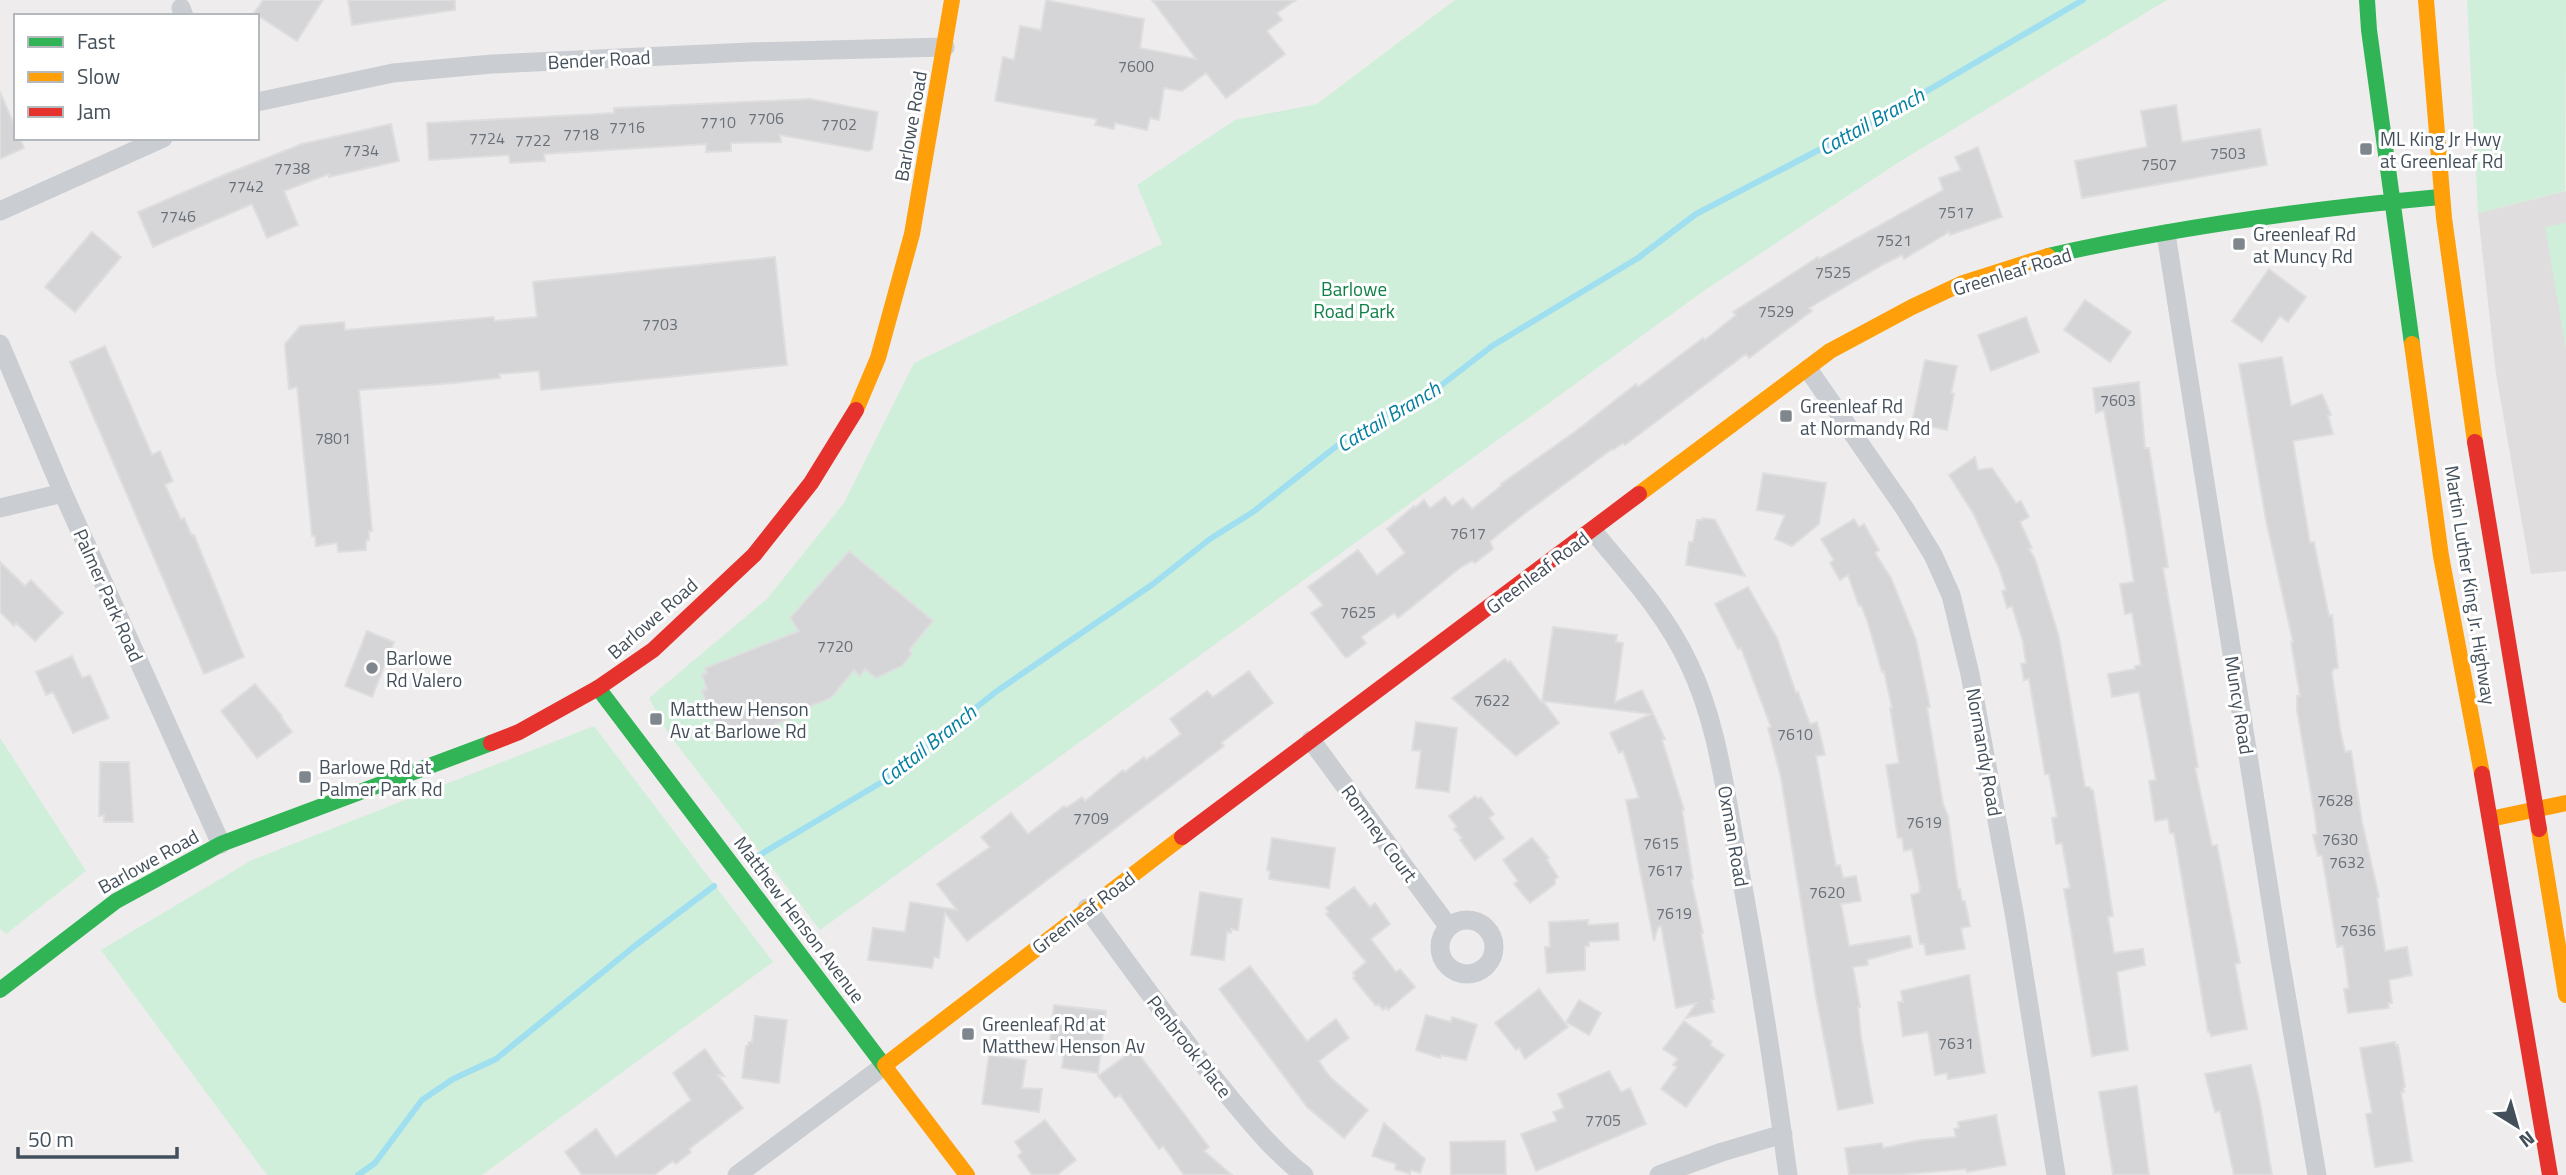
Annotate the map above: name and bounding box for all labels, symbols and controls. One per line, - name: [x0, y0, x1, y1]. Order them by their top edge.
- legend: [14, 14, 259, 140]
- text: Fast: [77, 25, 116, 57]
- street label: Bender Road: [547, 42, 651, 76]
- house number: 7600: [1118, 54, 1154, 78]
- text: Slow: [77, 60, 120, 92]
- street label: Barlowe Road: [886, 69, 934, 183]
- water label: Cattail Branch: [1812, 78, 1930, 163]
- text: Jam: [77, 95, 111, 127]
- house number: 7706: [748, 106, 784, 130]
- house number: 7710: [700, 110, 736, 134]
- house number: 7702: [821, 112, 857, 136]
- house number: 7716: [609, 115, 645, 139]
- house number: 7718: [563, 122, 599, 146]
- place label: ML King Jr Hwy at Greenleaf Rd: [2380, 124, 2503, 175]
- house number: 7724: [469, 126, 505, 150]
- house number: 7722: [515, 128, 551, 152]
- house number: 7734: [343, 138, 379, 162]
- house number: 7503: [2210, 141, 2246, 165]
- marker: ML King Jr Hwy at Greenleaf Rd: [2358, 141, 2374, 157]
- house number: 7507: [2141, 152, 2177, 176]
- house number: 7738: [274, 156, 310, 180]
- house number: 7742: [228, 174, 264, 198]
- house number: 7517: [1938, 200, 1974, 224]
- house number: 7746: [160, 204, 196, 228]
- place label: Greenleaf Rd at Muncy Rd: [2253, 219, 2356, 270]
- house number: 7521: [1876, 228, 1912, 252]
- marker: Greenleaf Rd at Muncy Rd: [2231, 236, 2247, 252]
- street label: Greenleaf Road: [1949, 239, 2075, 303]
- house number: 7525: [1815, 260, 1851, 284]
- park label: Barlowe Road Park: [1313, 274, 1395, 325]
- house number: 7529: [1758, 299, 1794, 323]
- house number: 7703: [642, 312, 678, 336]
- water label: Cattail Branch: [1330, 372, 1447, 460]
- house number: 7603: [2100, 388, 2136, 412]
- place label: Greenleaf Rd at Normandy Rd: [1800, 391, 1930, 442]
- marker: Greenleaf Rd at Normandy Rd: [1778, 408, 1794, 424]
- house number: 7801: [315, 426, 351, 450]
- street label: Martin Luther King Jr. Highway: [2438, 463, 2504, 707]
- house number: 7617: [1450, 521, 1486, 545]
- street label: Palmer Park Road: [67, 524, 151, 666]
- street label: Greenleaf Road: [1479, 524, 1595, 620]
- street label: Barlowe Road: [600, 571, 704, 665]
- house number: 7625: [1340, 600, 1376, 624]
- house number: 7720: [817, 634, 853, 658]
- place label: Barlowe Rd Valero: [386, 643, 462, 694]
- street label: Muncy Road: [2218, 654, 2262, 756]
- marker: Barlowe Rd Valero: [364, 660, 380, 676]
- street label: Normandy Road: [1959, 686, 2011, 818]
- house number: 7622: [1474, 688, 1510, 712]
- place label: Matthew Henson Av at Barlowe Rd: [670, 694, 809, 745]
- water label: Cattail Branch: [871, 696, 983, 794]
- marker: Matthew Henson Av at Barlowe Rd: [648, 711, 664, 727]
- house number: 7610: [1777, 722, 1813, 746]
- place label: Barlowe Rd at Palmer Park Rd: [319, 752, 442, 803]
- marker: Barlowe Rd at Palmer Park Rd: [297, 769, 313, 785]
- street label: Romney Court: [1335, 778, 1425, 888]
- street label: Oxman Road: [1711, 783, 1757, 889]
- house number: 7628: [2317, 788, 2353, 812]
- house number: 7709: [1073, 806, 1109, 830]
- house number: 7619: [1906, 810, 1942, 834]
- street label: Barlowe Road: [92, 821, 204, 901]
- house number: 7630: [2322, 827, 2358, 851]
- street label: Matthew Henson Avenue: [728, 829, 872, 1009]
- house number: 7615: [1643, 831, 1679, 855]
- house number: 7632: [2329, 850, 2365, 874]
- house number: 7617: [1647, 858, 1683, 882]
- street label: Greenleaf Road: [1025, 864, 1141, 960]
- house number: 7620: [1809, 880, 1845, 904]
- house number: 7619: [1656, 901, 1692, 925]
- house number: 7636: [2340, 918, 2376, 942]
- street label: Penbrook Place: [1141, 988, 1239, 1104]
- place label: Greenleaf Rd at Matthew Henson Av: [982, 1009, 1145, 1060]
- marker: Greenleaf Rd at Matthew Henson Av: [960, 1026, 976, 1042]
- house number: 7631: [1938, 1031, 1974, 1055]
- north arrow: [2482, 1091, 2552, 1161]
- house number: 7705: [1585, 1108, 1621, 1132]
- scale bar: [18, 1116, 177, 1160]
- text: 50 m: [28, 1123, 74, 1155]
- text: N: [2514, 1124, 2542, 1156]

